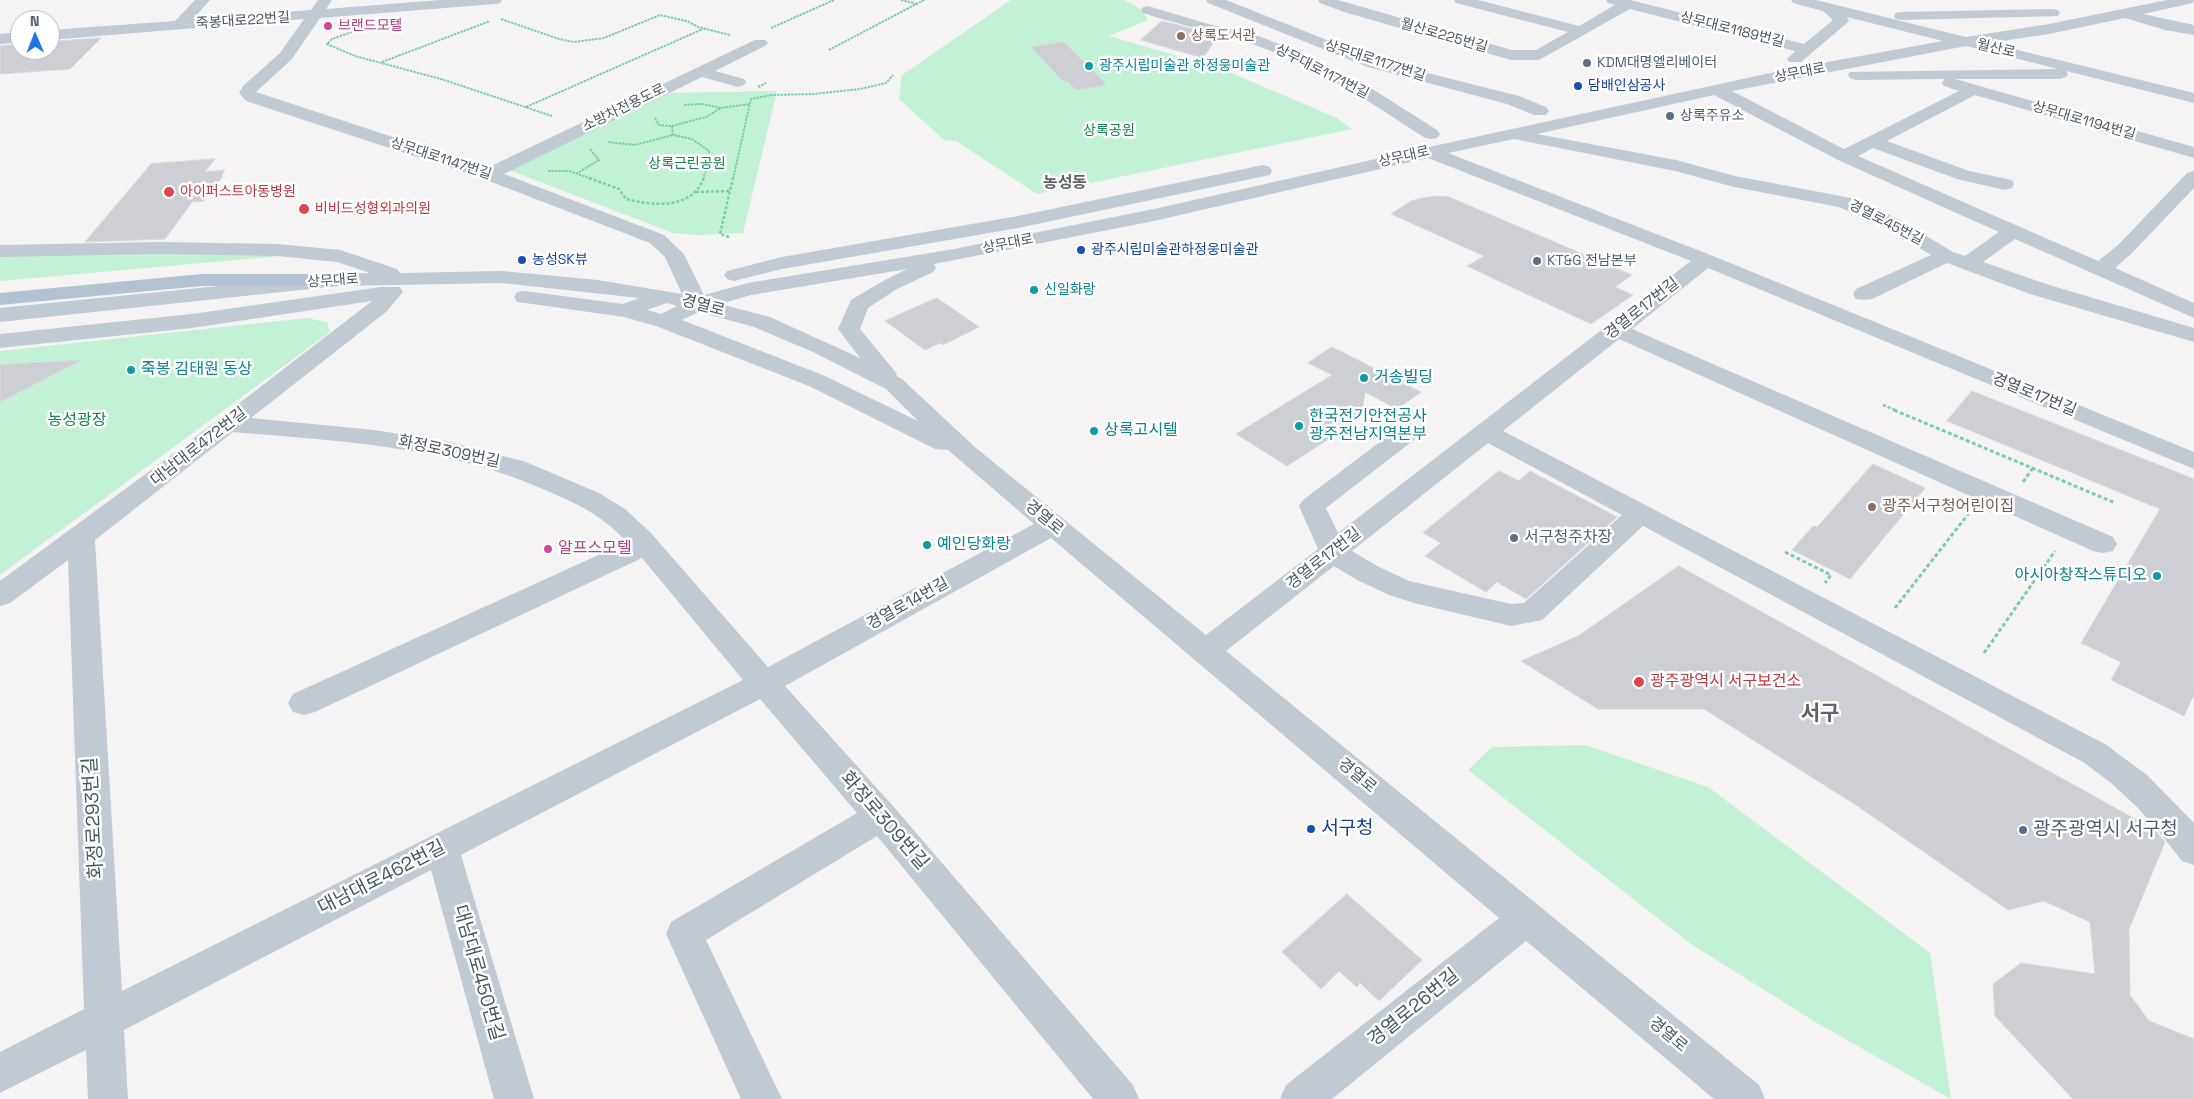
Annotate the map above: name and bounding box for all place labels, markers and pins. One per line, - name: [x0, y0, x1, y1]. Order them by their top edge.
- place label: 브랜드모텔: [338, 18, 402, 34]
- marker: 브랜드모텔: [322, 20, 334, 32]
- place label: 상록도서관: [1191, 28, 1255, 44]
- marker: 상록도서관: [1175, 30, 1187, 42]
- place label: KDM대명엘리베이터: [1597, 55, 1717, 71]
- marker: KDM대명엘리베이터: [1581, 57, 1593, 69]
- place label: 광주시립미술관 하정웅미술관: [1099, 58, 1270, 74]
- marker: 광주시립미술관 하정웅미술관: [1083, 60, 1095, 72]
- place label: 담배인삼공사: [1588, 78, 1665, 94]
- marker: 담배인삼공사: [1572, 80, 1584, 92]
- place label: 상록주유소: [1680, 108, 1744, 124]
- marker: 상록주유소: [1664, 110, 1676, 122]
- place label: 아이퍼스트아동병원: [180, 184, 296, 200]
- marker: 아이퍼스트아동병원: [162, 185, 176, 199]
- place label: 비비드성형외과의원: [315, 201, 431, 217]
- marker: 비비드성형외과의원: [297, 202, 311, 216]
- place label: 광주시립미술관하정웅미술관: [1091, 242, 1258, 258]
- marker: 광주시립미술관하정웅미술관: [1075, 244, 1087, 256]
- place label: 농성SK뷰: [532, 252, 588, 268]
- place label: KT&G 전남본부: [1547, 253, 1637, 269]
- marker: 농성SK뷰: [516, 254, 528, 266]
- marker: KT&G 전남본부: [1531, 255, 1543, 267]
- place label: 신일화랑: [1044, 282, 1096, 298]
- marker: 신일화랑: [1028, 284, 1040, 296]
- place label: 죽봉 김태원 동상: [141, 360, 252, 380]
- marker: 죽봉 김태원 동상: [125, 364, 137, 376]
- place label: 거송빌딩: [1374, 368, 1433, 388]
- marker: 거송빌딩: [1358, 372, 1370, 384]
- place label: 한국전기안전공사 광주전남지역본부: [1309, 407, 1427, 445]
- marker: 한국전기안전공사 광주전남지역본부: [1293, 420, 1305, 432]
- place label: 상록고시텔: [1104, 421, 1178, 441]
- marker: 상록고시텔: [1088, 425, 1100, 437]
- place label: 광주서구청어린이집: [1882, 497, 2014, 517]
- marker: 광주서구청어린이집: [1866, 501, 1878, 513]
- place label: 서구청주차장: [1524, 528, 1612, 548]
- marker: 서구청주차장: [1508, 532, 1520, 544]
- place label: 예인당화랑: [937, 535, 1011, 555]
- place label: 알프스모텔: [558, 539, 632, 559]
- marker: 예인당화랑: [921, 539, 933, 551]
- marker: 알프스모텔: [542, 543, 554, 555]
- place label: 아시아창작스튜디오: [2015, 566, 2147, 586]
- marker: 아시아창작스튜디오: [2151, 570, 2163, 582]
- place label: 광주광역시 서구보건소: [1650, 672, 1801, 692]
- marker: 광주광역시 서구보건소: [1632, 675, 1646, 689]
- place label: 서구청: [1321, 818, 1373, 840]
- place label: 광주광역시 서구청: [2033, 819, 2178, 841]
- marker: 서구청: [1305, 823, 1317, 835]
- marker: 광주광역시 서구청: [2017, 824, 2029, 836]

